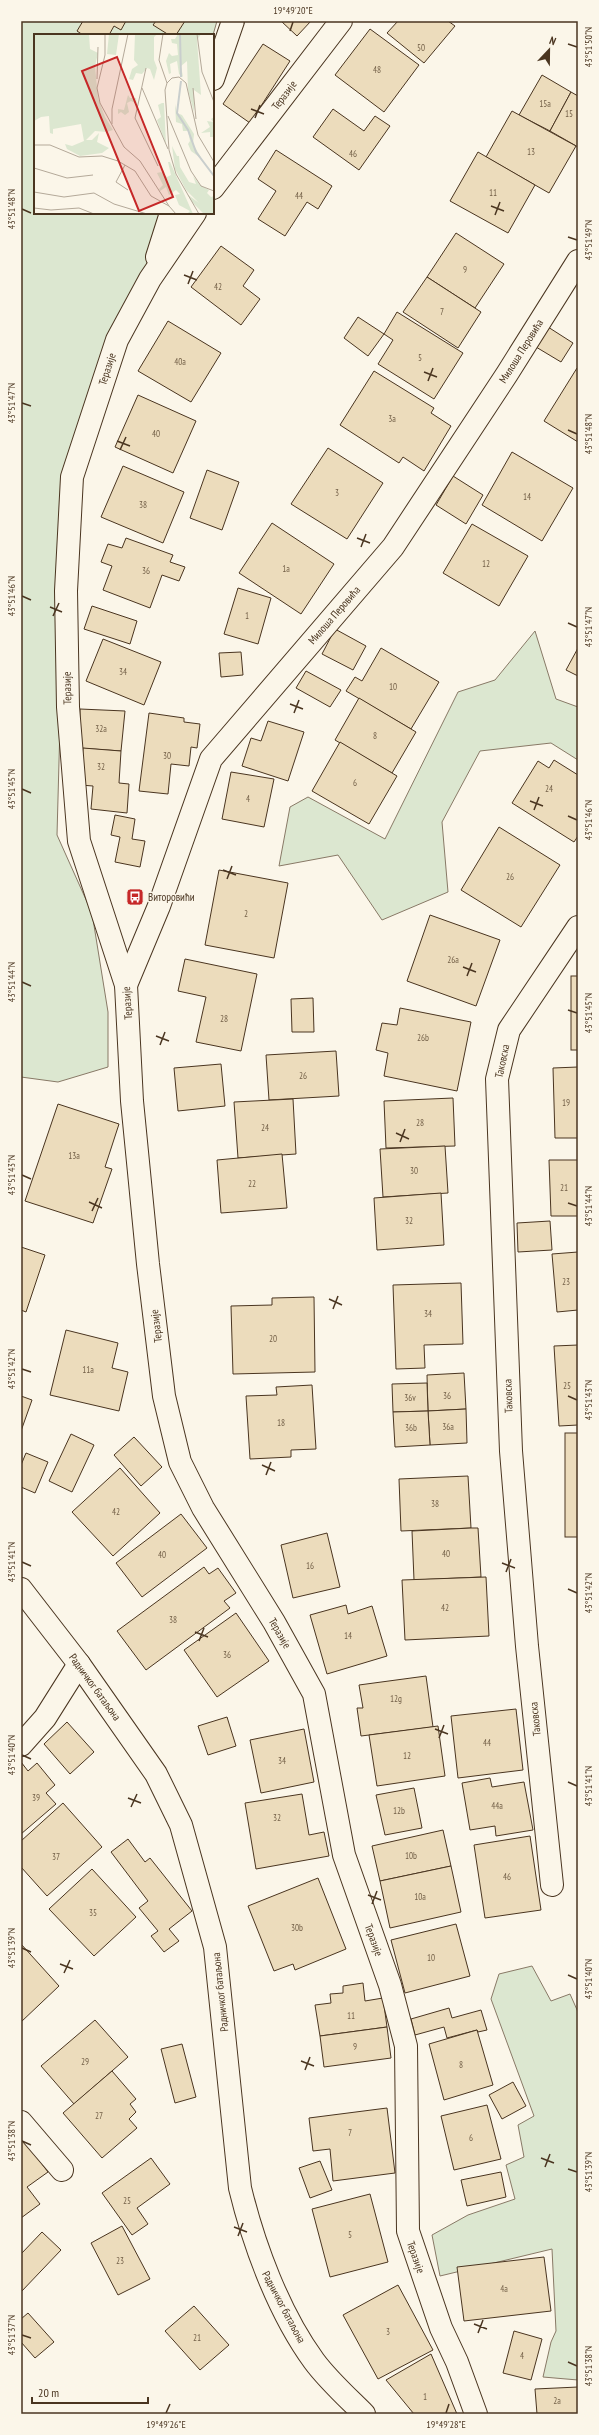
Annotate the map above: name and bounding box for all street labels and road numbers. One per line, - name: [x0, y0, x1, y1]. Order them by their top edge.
- street label: Теразије: [268, 77, 300, 112]
- street label: Милоша Перовића: [496, 316, 546, 386]
- street label: Теразије: [95, 351, 119, 387]
- street label: Милоша Перовића: [305, 583, 363, 647]
- street label: Теразије: [60, 671, 74, 705]
- street label: Теразије: [119, 986, 135, 1020]
- street label: Таковска: [492, 1043, 512, 1079]
- street label: Теразије: [147, 1308, 165, 1343]
- street label: Таковска: [500, 1379, 516, 1413]
- street label: Теразије: [266, 1615, 295, 1651]
- street label: Радничког батаљона: [66, 1651, 124, 1723]
- street label: Таковска: [526, 1701, 544, 1737]
- street label: Теразије: [362, 1922, 386, 1958]
- street label: Радничког батаљона: [209, 1952, 231, 2032]
- street label: Теразије: [404, 2239, 428, 2275]
- street label: Радничког батаљона: [259, 2269, 309, 2345]

